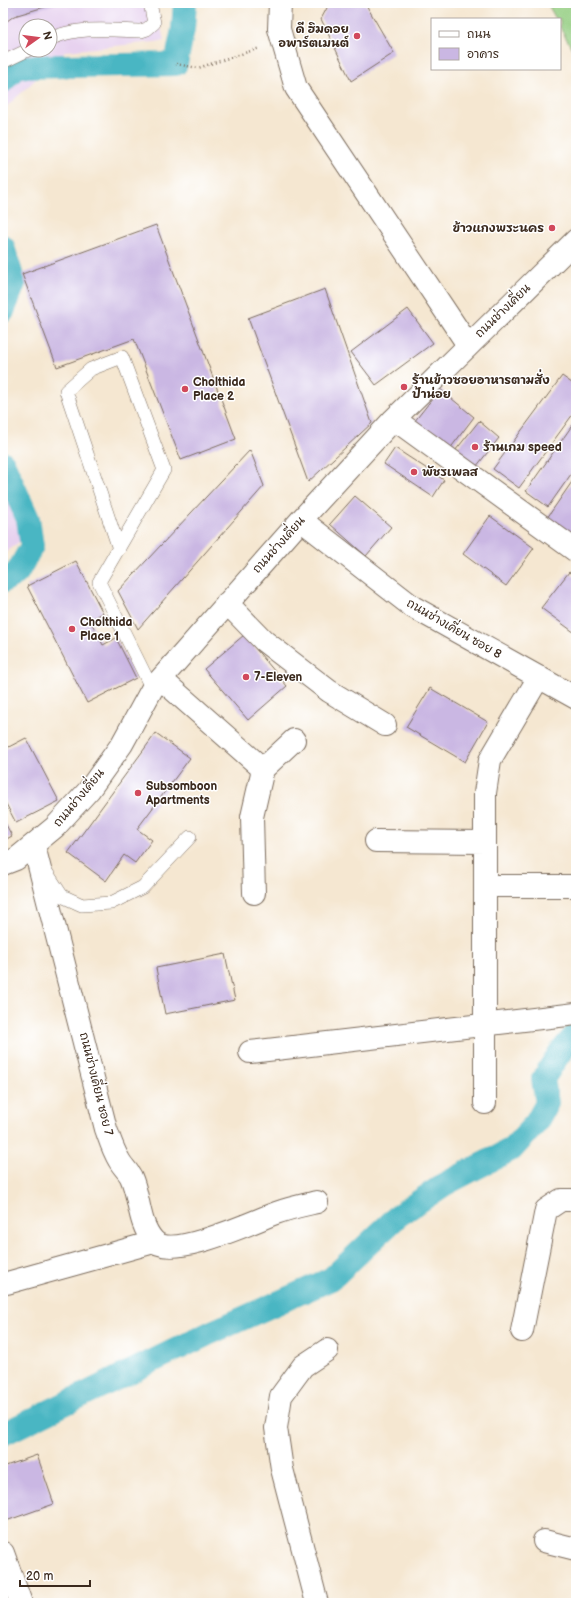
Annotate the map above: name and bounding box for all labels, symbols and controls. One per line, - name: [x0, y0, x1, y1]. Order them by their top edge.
- north arrow: [18, 18, 58, 58]
- legend: [431, 18, 561, 70]
- place label: ดี ฮิมดอย อพาร์ตเมนต์: [278, 21, 349, 51]
- text: ถนน: [467, 27, 491, 42]
- text: N: [40, 30, 55, 41]
- marker: ดี ฮิมดอย อพาร์ตเมนต์: [352, 31, 362, 41]
- text: อาคาร: [467, 47, 499, 62]
- place label: ข้าวแกงพระนคร: [453, 221, 544, 236]
- marker: ข้าวแกงพระนคร: [547, 223, 557, 233]
- street label: ถนนช่างเคี่ยน: [469, 278, 534, 341]
- place label: ร้านข้าวซอยอาหารตามสั่ง ป้าน่อย: [412, 369, 550, 402]
- place label: Cholthida Place 2: [193, 375, 245, 404]
- marker: ร้านข้าวซอยอาหารตามสั่ง ป้าน่อย: [399, 382, 409, 392]
- marker: Cholthida Place 2: [180, 384, 190, 394]
- place label: ร้านเกม speed: [483, 440, 562, 455]
- marker: ร้านเกม speed: [470, 442, 480, 452]
- place label: พัชรเพลส: [422, 465, 479, 480]
- marker: พัชรเพลส: [409, 467, 419, 477]
- street label: ถนนช่างเคี่ยน: [247, 511, 308, 577]
- street label: ถนนช่างเคี่ยน ซอย 8: [404, 592, 506, 662]
- place label: Cholthida Place 1: [80, 615, 132, 644]
- marker: Cholthida Place 1: [67, 624, 77, 634]
- place label: 7-Eleven: [254, 670, 303, 685]
- marker: 7-Eleven: [241, 672, 251, 682]
- street label: ถนนช่างเคี่ยน: [47, 763, 108, 830]
- place label: Subsomboon Apartments: [145, 779, 217, 808]
- marker: Subsomboon Apartments: [133, 788, 143, 798]
- street label: ถนนช่างเคี่ยน ซอย 7: [76, 1030, 120, 1137]
- scale bar: [20, 1562, 90, 1588]
- text: 20 m: [26, 1569, 53, 1584]

